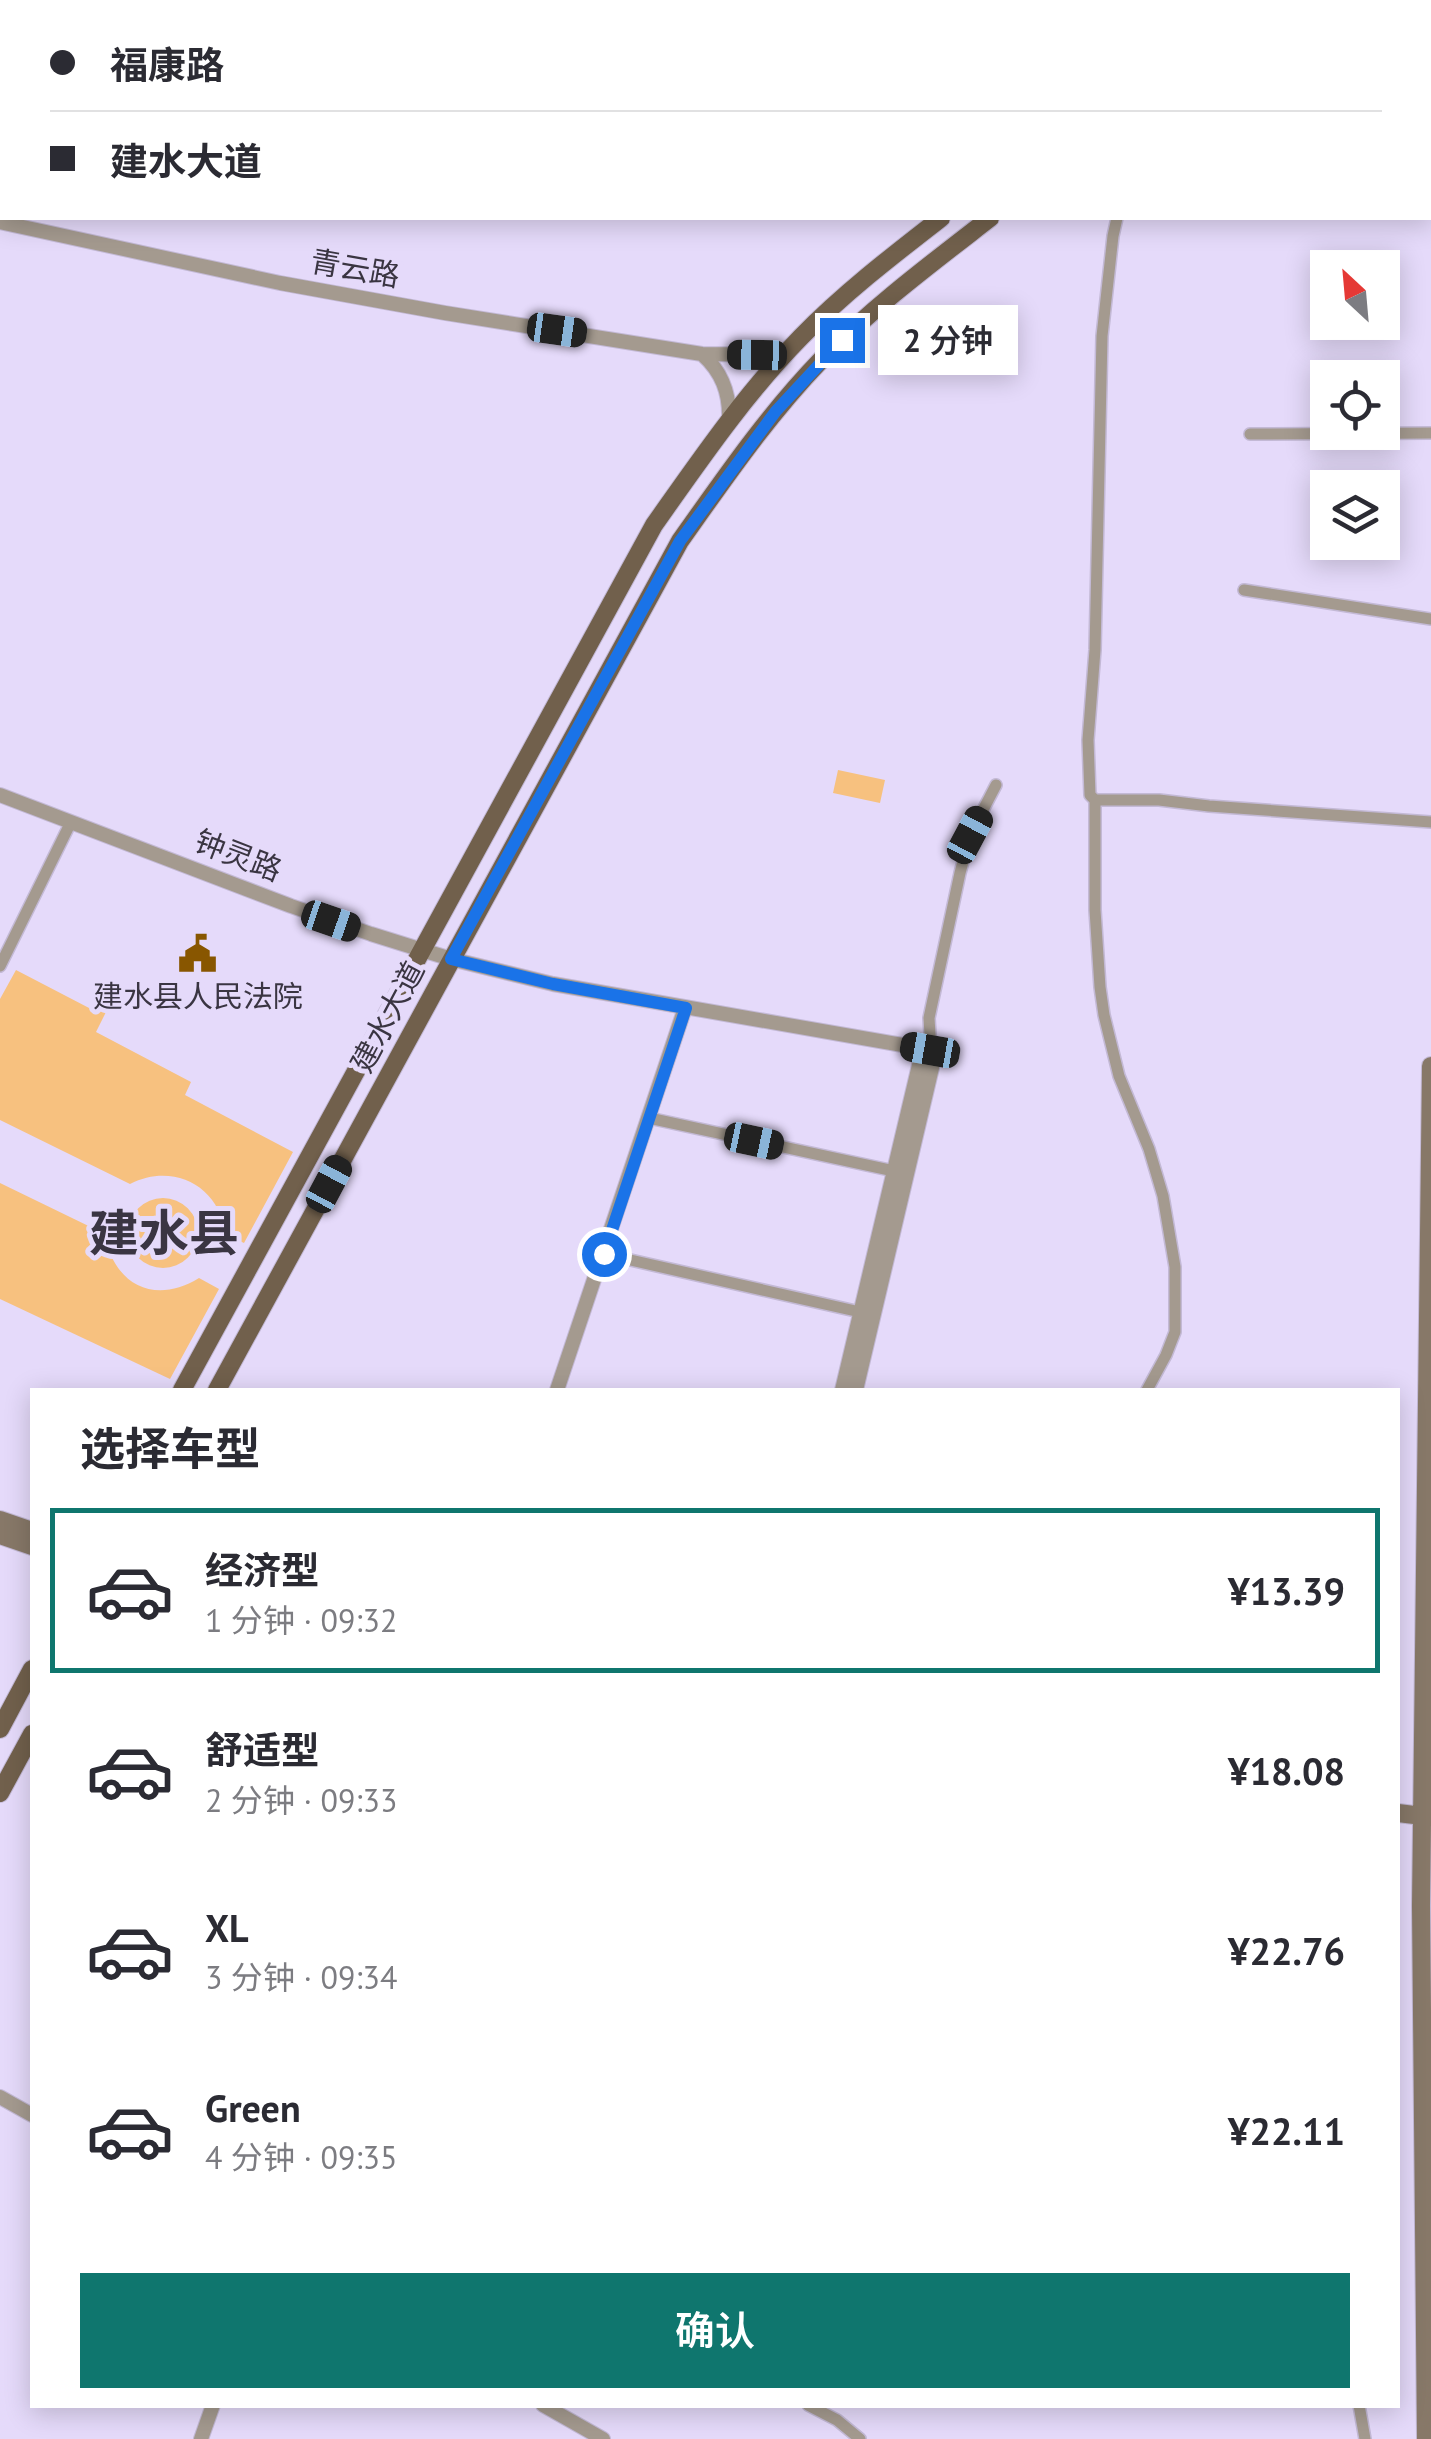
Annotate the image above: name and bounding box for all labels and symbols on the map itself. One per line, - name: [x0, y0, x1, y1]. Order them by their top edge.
- street label: 青云路: [308, 241, 403, 295]
- north arrow: [1310, 250, 1400, 340]
- callout: 2 分钟: [877, 305, 1017, 375]
- car: [525, 311, 589, 349]
- route end: [820, 318, 865, 363]
- car: [727, 339, 787, 371]
- car: [943, 801, 997, 869]
- street label: 钟灵路: [190, 820, 288, 889]
- car: [298, 897, 364, 945]
- public building icon: 建水县人民法院: [177, 932, 219, 974]
- street label: 建水大道: [341, 954, 432, 1078]
- place label: 建水县人民法院: [93, 976, 303, 1015]
- car: [898, 1030, 962, 1070]
- car: [722, 1120, 786, 1162]
- car: [302, 1150, 356, 1218]
- district label: 建水县: [89, 1200, 239, 1265]
- route start: [582, 1232, 627, 1277]

